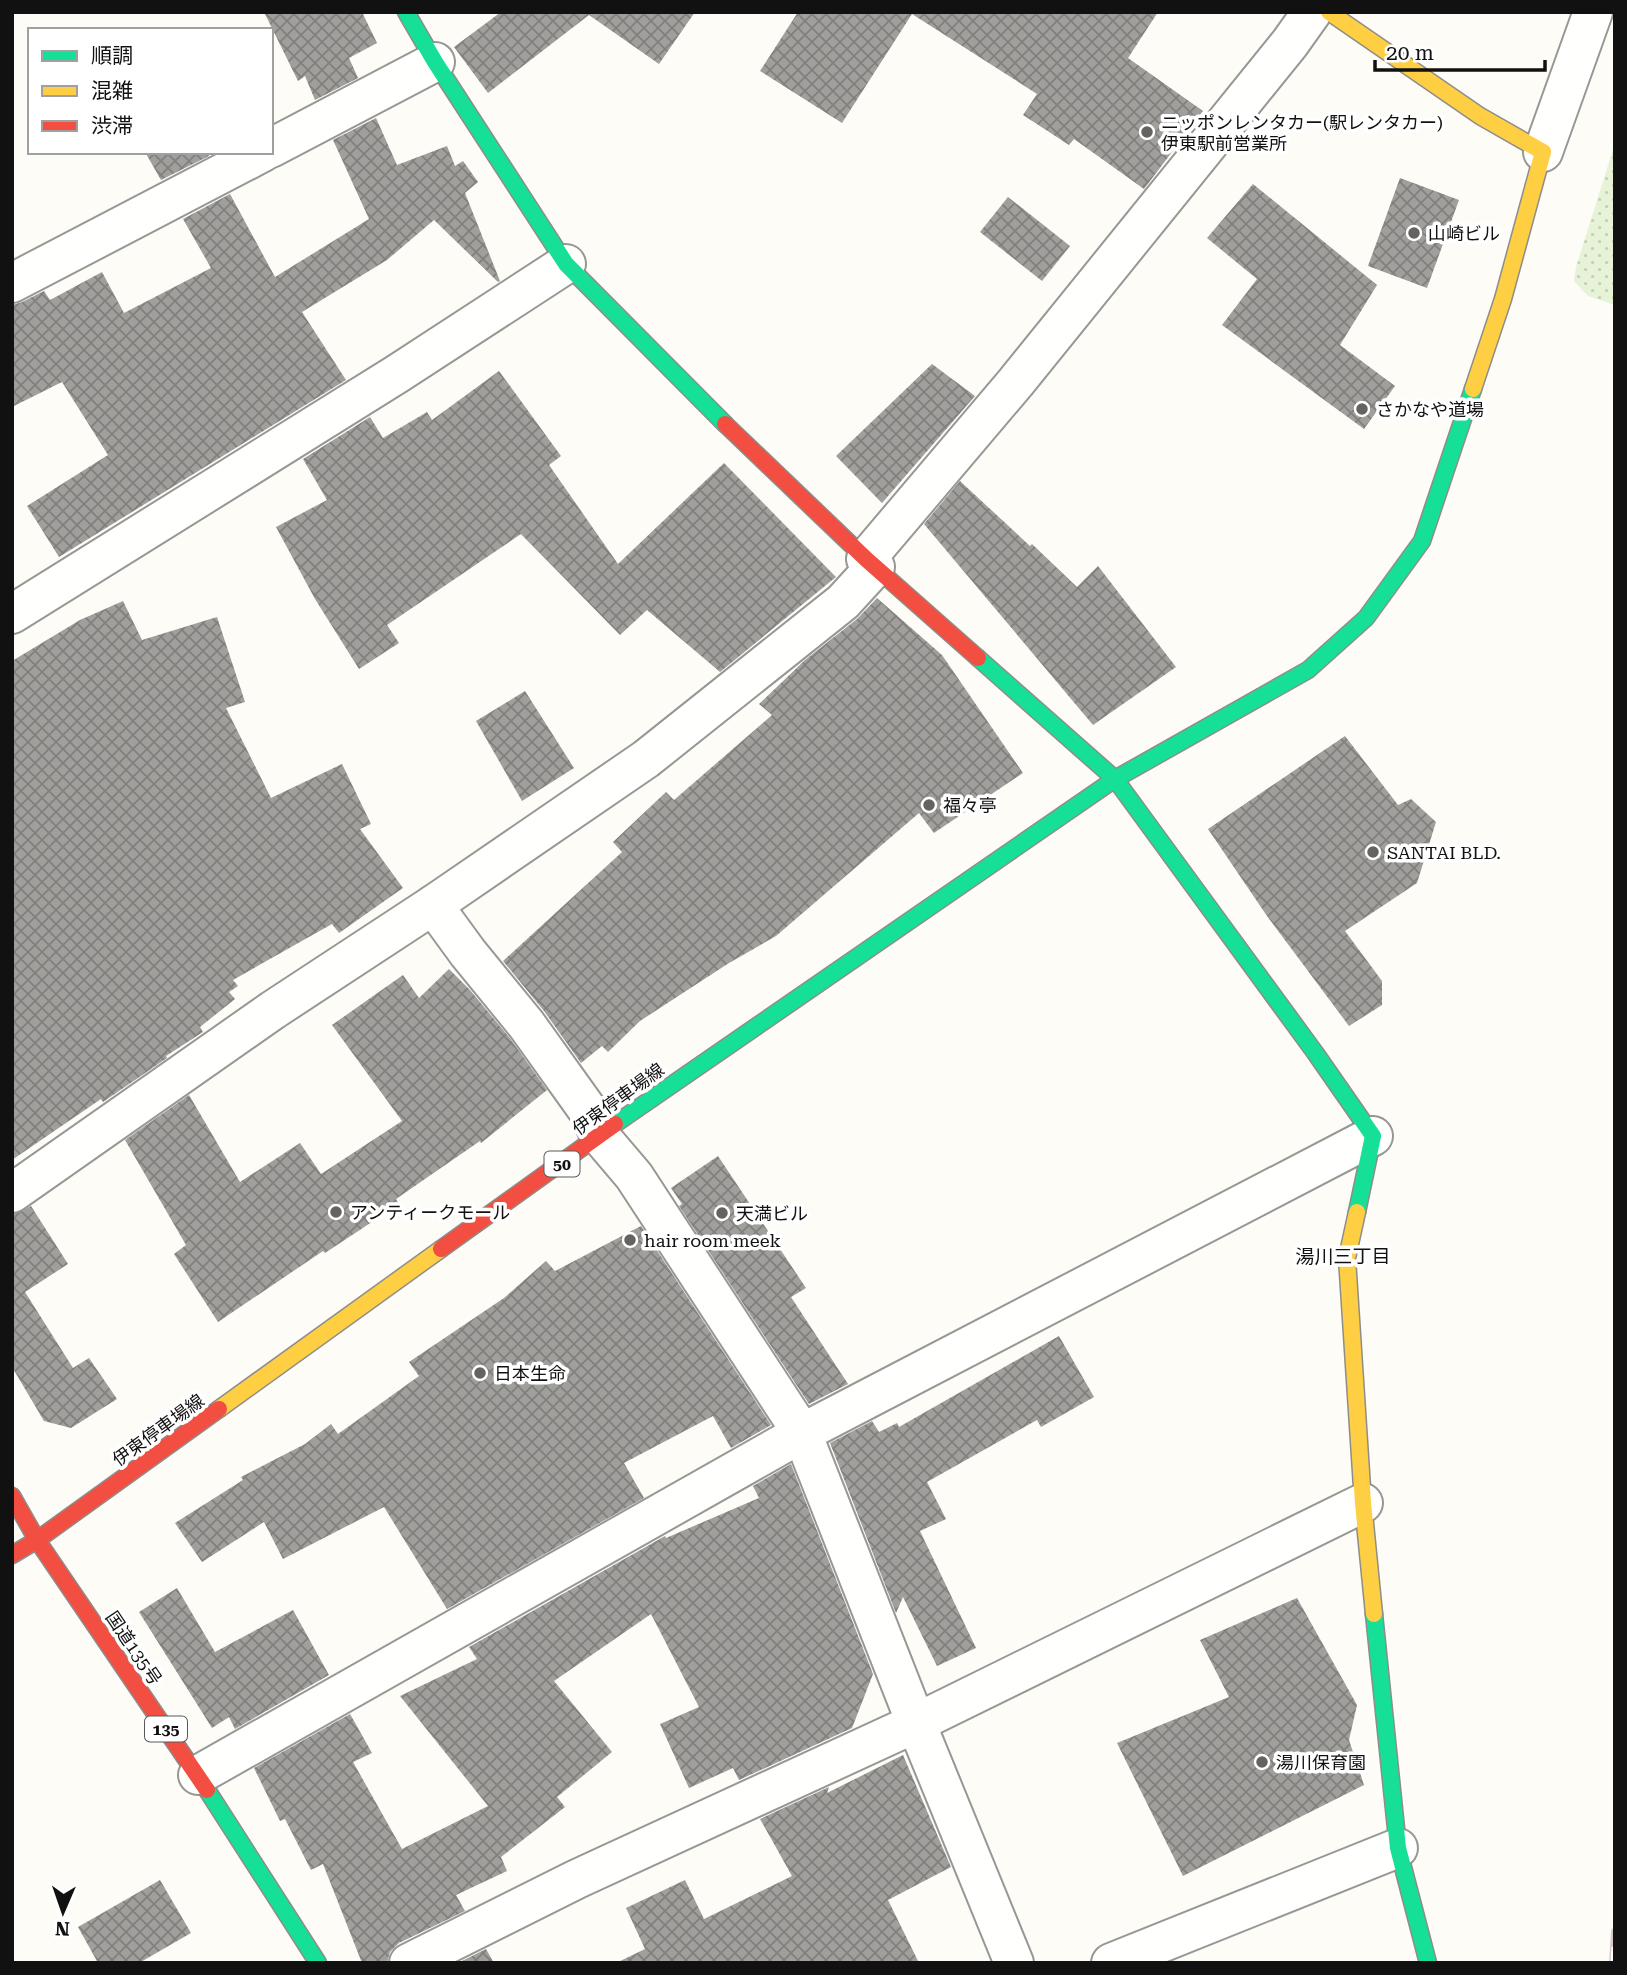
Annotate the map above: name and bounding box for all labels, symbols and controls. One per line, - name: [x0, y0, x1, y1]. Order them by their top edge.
- legend: [28, 28, 273, 154]
- scale bar: [1375, 28, 1545, 72]
- text: 20 m: [1386, 41, 1434, 65]
- text: 順調: [91, 44, 133, 68]
- text: 混雑: [91, 79, 133, 103]
- place label: ニッポンレンタカー(駅レンタカー) 伊東駅前営業所: [1161, 112, 1443, 154]
- text: 渋滞: [91, 114, 133, 138]
- marker: ニッポンレンタカー(駅レンタカー) 伊東駅前営業所: [1139, 124, 1155, 140]
- place label: 山崎ビル: [1428, 223, 1500, 244]
- marker: 山崎ビル: [1406, 225, 1422, 241]
- place label: さかなや道場: [1376, 399, 1484, 420]
- marker: さかなや道場: [1354, 401, 1370, 417]
- place label: 福々亭: [943, 795, 997, 816]
- marker: 福々亭: [921, 797, 937, 813]
- place label: SANTAI BLD.: [1387, 842, 1501, 863]
- marker: SANTAI BLD.: [1365, 844, 1381, 860]
- street label: 伊東停車場線: [568, 1059, 668, 1139]
- road number: 50: [544, 1152, 580, 1176]
- place label: アンティークモール: [350, 1202, 510, 1223]
- place label: 天満ビル: [736, 1203, 808, 1224]
- marker: アンティークモール: [328, 1204, 344, 1220]
- marker: 天満ビル: [714, 1205, 730, 1221]
- place label: hair room meek: [644, 1230, 781, 1251]
- marker: hair room meek: [622, 1232, 638, 1248]
- district label: 湯川三丁目: [1295, 1245, 1391, 1268]
- place label: 日本生命: [494, 1363, 566, 1384]
- marker: 日本生命: [472, 1365, 488, 1381]
- street label: 伊東停車場線: [108, 1390, 208, 1470]
- street label: 国道135号: [102, 1607, 166, 1689]
- road number: 135: [145, 1716, 187, 1742]
- place label: 湯川保育園: [1276, 1752, 1366, 1773]
- marker: 湯川保育園: [1254, 1754, 1270, 1770]
- north arrow: [28, 1877, 98, 1947]
- text: N: [54, 1917, 70, 1940]

